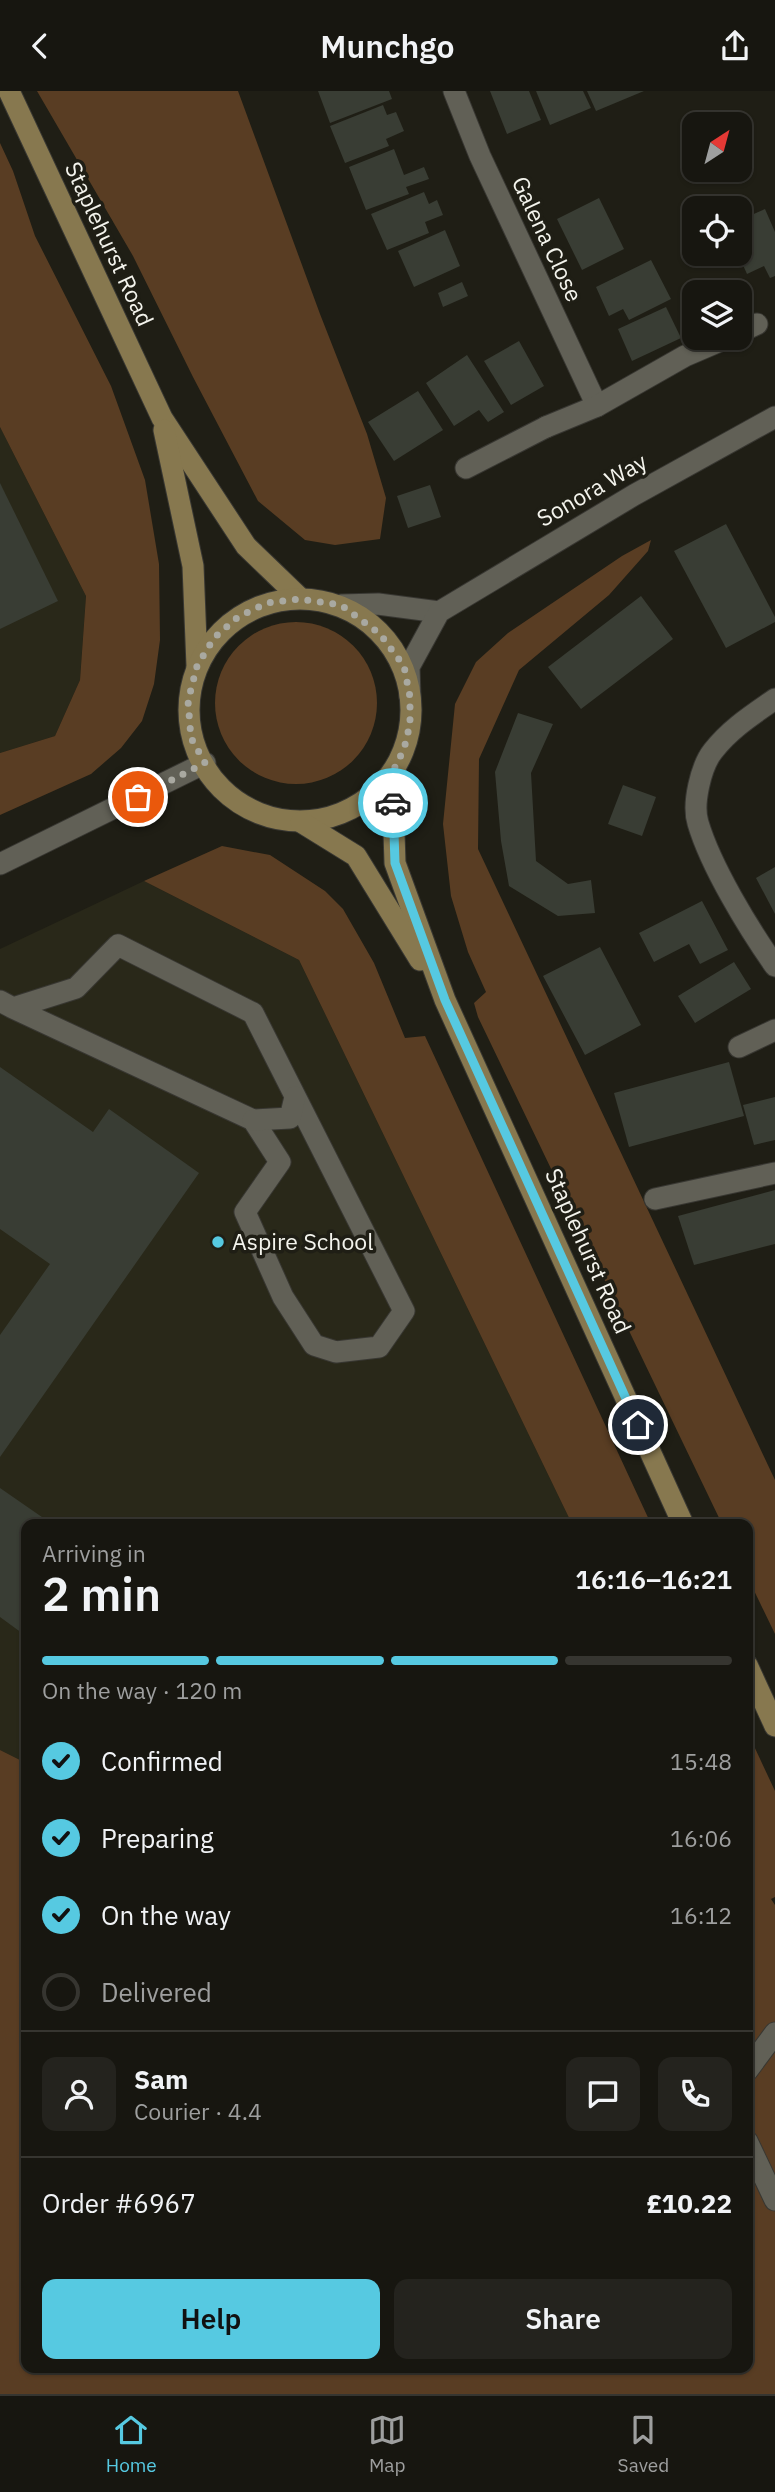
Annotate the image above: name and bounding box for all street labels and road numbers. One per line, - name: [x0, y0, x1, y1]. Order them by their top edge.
- street label: Staplehurst Road: [59, 157, 161, 331]
- street label: Galena Close: [506, 171, 590, 306]
- street label: Sonora Way: [531, 445, 652, 533]
- street label: Staplehurst Road: [539, 1163, 639, 1338]

